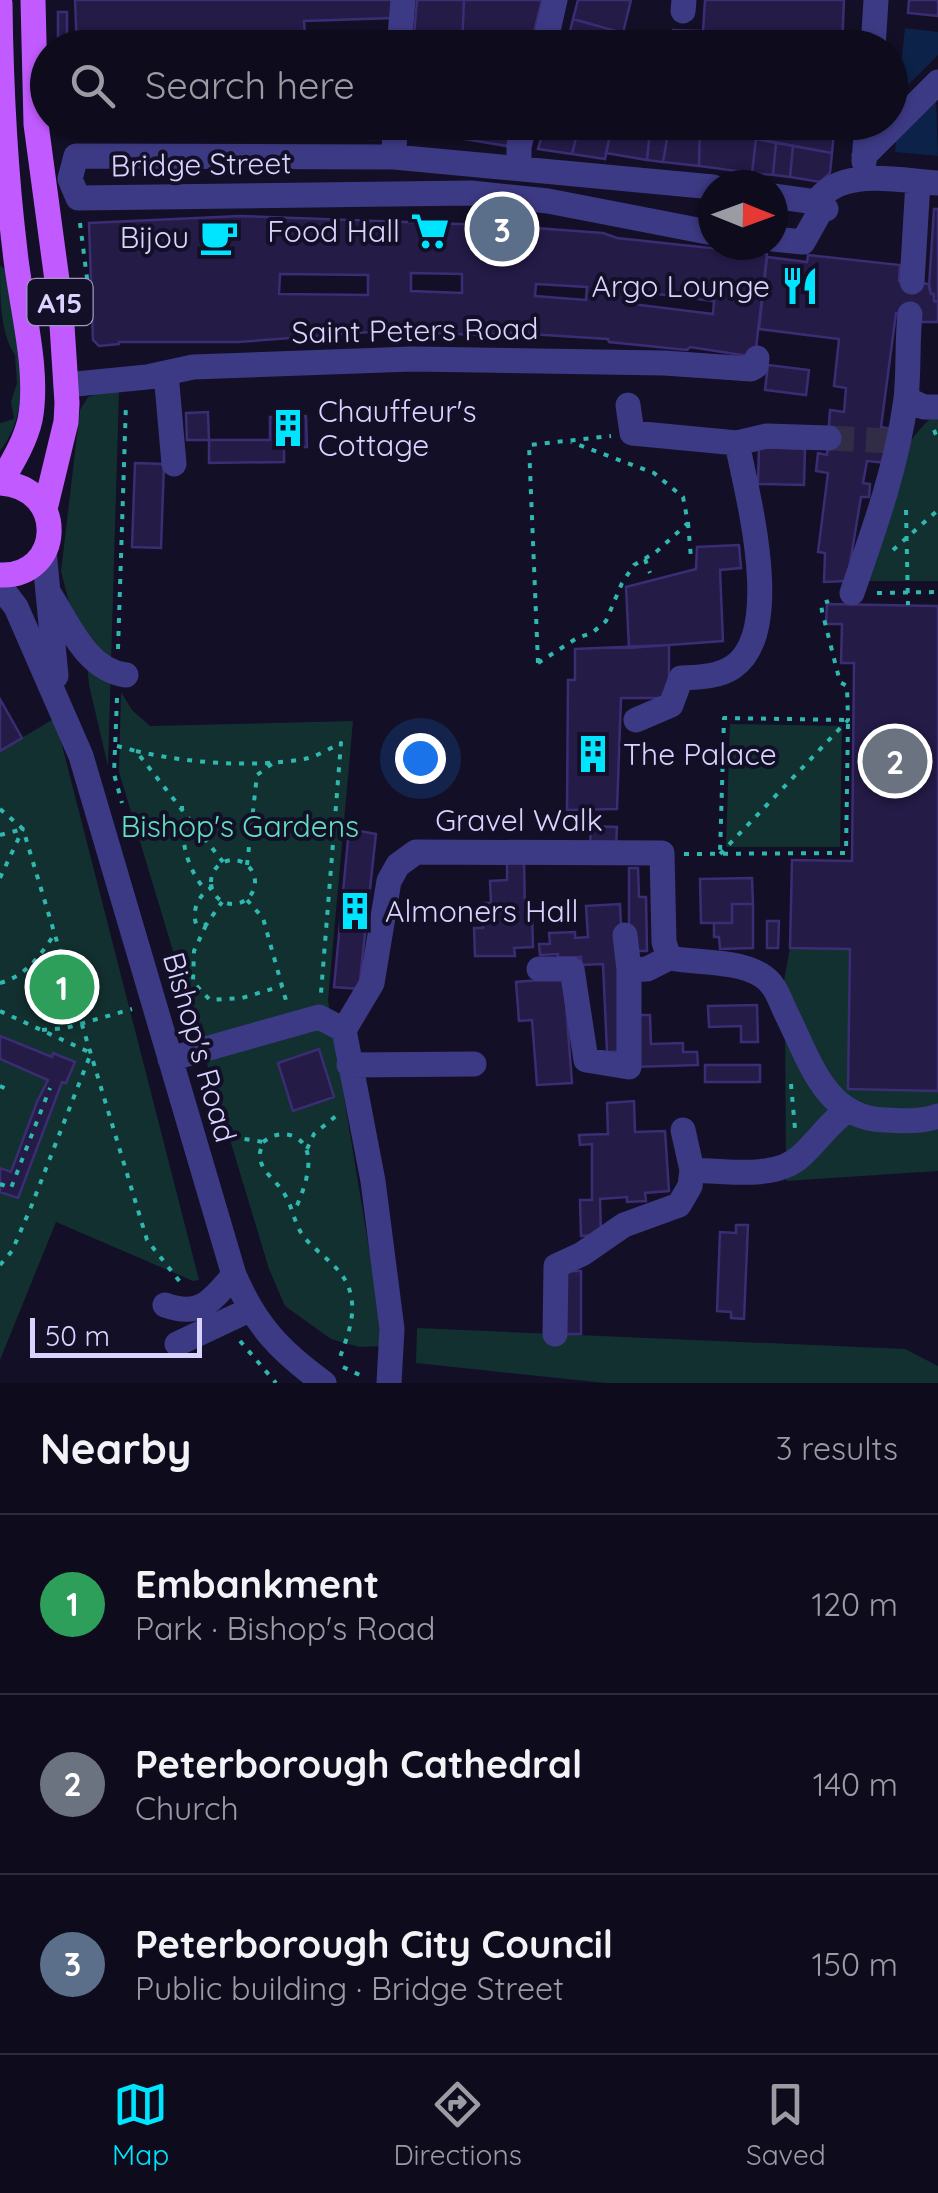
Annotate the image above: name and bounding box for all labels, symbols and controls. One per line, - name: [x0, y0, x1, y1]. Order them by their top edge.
- search box: [30, 30, 908, 140]
- icon: search: [65, 58, 120, 113]
- text: Search here: [145, 61, 355, 109]
- street label: Bridge Street: [110, 143, 292, 185]
- north arrow: [698, 170, 788, 260]
- pin: 3: [470, 192, 534, 266]
- supermarket icon: Food Hall: [409, 210, 451, 252]
- place label: Food Hall: [267, 212, 400, 250]
- cafe icon: Bijou: [198, 216, 240, 258]
- place label: Bijou: [120, 218, 189, 256]
- restaurant icon: Argo Lounge: [779, 265, 821, 307]
- place label: Argo Lounge: [592, 267, 770, 305]
- road number: A15: [28, 279, 92, 325]
- street label: Saint Peters Road: [291, 309, 539, 351]
- place label: Chauffeur's Cottage: [318, 392, 477, 464]
- building icon: Chauffeur's Cottage: [267, 407, 309, 449]
- pin: 2: [862, 724, 928, 798]
- your location: [395, 733, 446, 784]
- building icon: The Palace: [572, 733, 614, 775]
- place label: The Palace: [623, 735, 777, 773]
- street label: Gravel Walk: [435, 801, 603, 839]
- park label: Bishop's Gardens: [121, 807, 359, 845]
- building icon: Almoners Hall: [334, 890, 376, 932]
- place label: Almoners Hall: [385, 892, 578, 930]
- street label: Bishop's Road: [155, 948, 245, 1146]
- pin: 1: [30, 950, 94, 1024]
- scale bar: [30, 1313, 202, 1358]
- text: 50 m: [45, 1318, 110, 1353]
- text: Nearby: [40, 1422, 191, 1475]
- text: 3 results: [776, 1428, 898, 1468]
- text: Embankment: [135, 1560, 379, 1608]
- text: 1: [66, 1584, 79, 1624]
- text: 120 m: [811, 1584, 898, 1624]
- text: Park · Bishop's Road: [135, 1608, 435, 1648]
- text: Peterborough Cathedral: [135, 1740, 582, 1788]
- text: 2: [63, 1764, 82, 1804]
- text: 140 m: [813, 1764, 898, 1804]
- text: Church: [135, 1788, 239, 1828]
- text: Peterborough City Council: [135, 1920, 613, 1968]
- text: 3: [64, 1944, 81, 1984]
- text: 150 m: [812, 1944, 898, 1984]
- text: Public building · Bridge Street: [135, 1968, 564, 2008]
- tab: Map: [112, 2077, 169, 2172]
- tab: Directions: [393, 2077, 522, 2172]
- tab: Saved: [746, 2077, 826, 2172]

